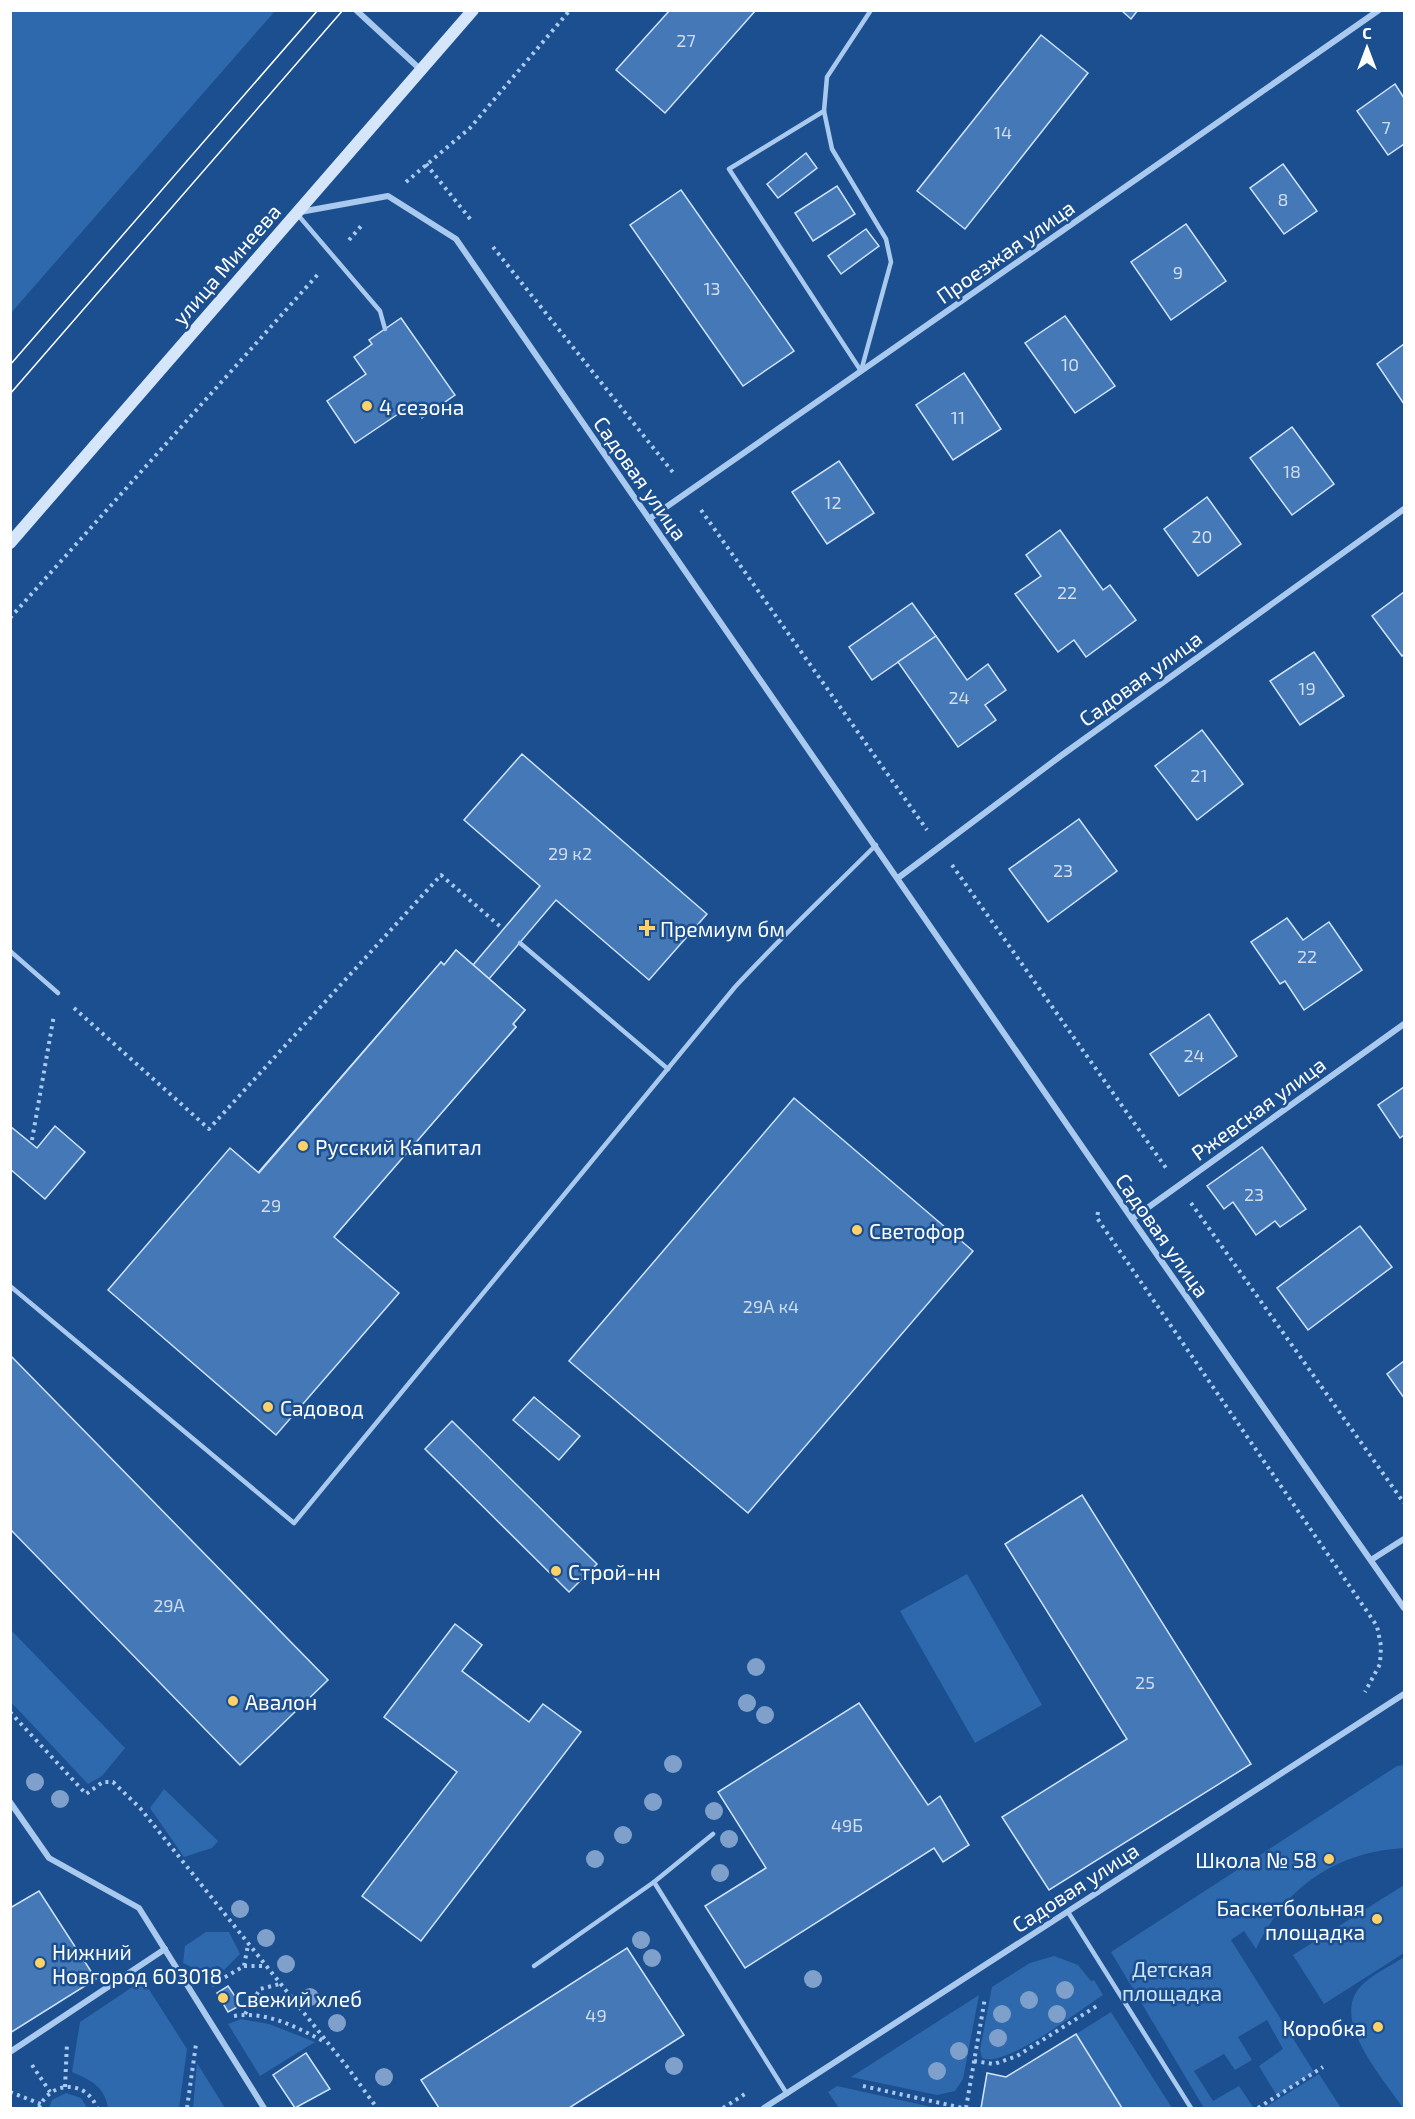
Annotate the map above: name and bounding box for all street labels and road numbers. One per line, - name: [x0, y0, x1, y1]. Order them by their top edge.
- street label: Проезжая улица: [931, 194, 1079, 309]
- street label: улица Минеева: [167, 198, 286, 330]
- street label: Садовая улица: [588, 411, 693, 545]
- street label: Садовая улица: [1074, 625, 1207, 732]
- street label: Ржевская улица: [1186, 1051, 1331, 1166]
- street label: Садовая улица: [1110, 1168, 1215, 1302]
- street label: Садовая улица: [1007, 1837, 1143, 1938]

